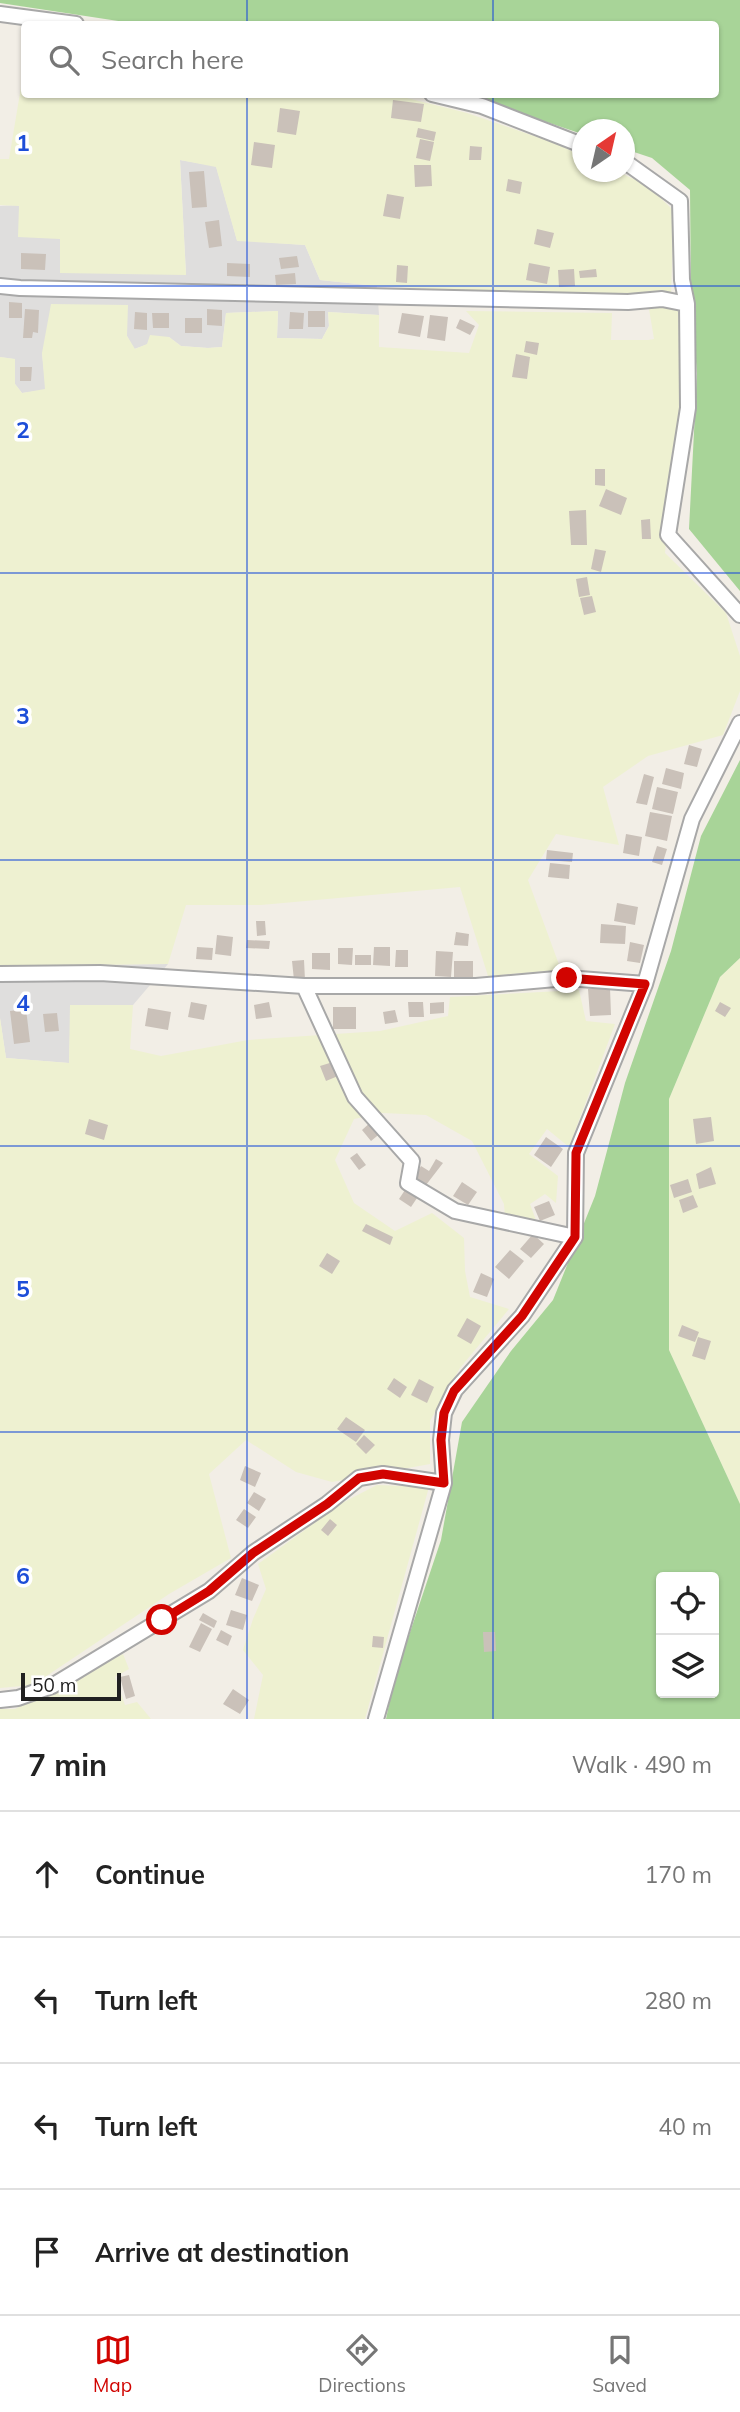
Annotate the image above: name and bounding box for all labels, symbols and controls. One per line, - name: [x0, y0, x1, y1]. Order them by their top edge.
- search box: [21, 21, 719, 98]
- icon: search: [45, 41, 83, 79]
- text: Search here: [101, 43, 244, 76]
- north arrow: [572, 119, 635, 182]
- text: 1: [16, 128, 30, 157]
- text: 2: [16, 415, 30, 444]
- text: 3: [16, 701, 30, 730]
- route end: [551, 962, 582, 993]
- text: 4: [16, 988, 30, 1017]
- text: 5: [16, 1274, 30, 1303]
- text: 6: [16, 1561, 30, 1590]
- map controls: [656, 1572, 719, 1698]
- button: locate: [656, 1572, 719, 1635]
- route start: [146, 1604, 177, 1635]
- button: layers: [656, 1635, 719, 1698]
- scale bar: [21, 1670, 121, 1702]
- text: 50 m: [32, 1673, 76, 1697]
- text: 7 min: [28, 1746, 107, 1784]
- text: Walk · 490 m: [572, 1750, 712, 1779]
- icon: ahead: [28, 1855, 66, 1893]
- text: Continue: [95, 1858, 205, 1891]
- text: 170 m: [644, 1860, 712, 1889]
- icon: left: [28, 1981, 66, 2019]
- text: Turn left: [95, 1984, 197, 2017]
- text: 280 m: [644, 1986, 712, 2015]
- icon: left: [28, 2107, 66, 2145]
- text: Turn left: [95, 2110, 197, 2143]
- text: 40 m: [658, 2112, 712, 2141]
- icon: arrive: [28, 2233, 66, 2271]
- text: Arrive at destination: [95, 2236, 350, 2269]
- tab: Map: [93, 2331, 132, 2397]
- tab: Directions: [318, 2331, 406, 2397]
- tab: Saved: [592, 2331, 647, 2397]

